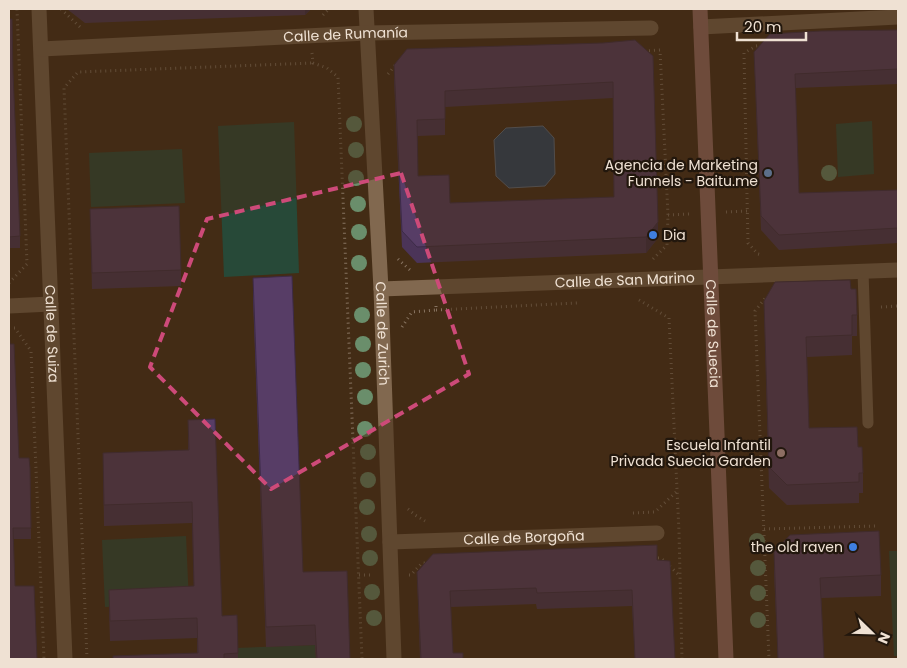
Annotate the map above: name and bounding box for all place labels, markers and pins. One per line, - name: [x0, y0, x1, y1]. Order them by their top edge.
- place label: Agencia de Marketing Funnels - Baitu.me: [605, 155, 758, 191]
- marker: Agencia de Marketing Funnels - Baitu.me: [762, 167, 774, 179]
- place label: Dia: [663, 225, 686, 245]
- marker: Dia: [647, 229, 659, 241]
- place label: Escuela Infantil Privada Suecia Garden: [611, 435, 771, 471]
- marker: Escuela Infantil Privada Suecia Garden: [775, 447, 787, 459]
- place label: the old raven: [751, 537, 843, 557]
- marker: the old raven: [847, 541, 859, 553]

